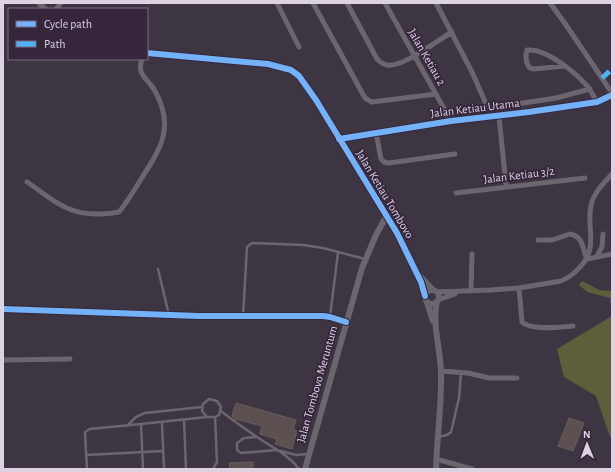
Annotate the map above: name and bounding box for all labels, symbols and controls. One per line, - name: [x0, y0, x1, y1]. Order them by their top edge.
- legend: [8, 8, 148, 60]
- text: Cycle path: [44, 18, 92, 31]
- street label: Jalan Ketiau 2: [406, 27, 448, 88]
- text: Path: [44, 38, 66, 50]
- street label: Jalan Ketiau Utama: [430, 97, 521, 119]
- street label: Jalan Ketiau Tombovo: [354, 148, 416, 240]
- street label: Jalan Ketiau 3/2: [483, 165, 556, 185]
- street label: Jalan Tombovo Meruntum: [295, 324, 339, 444]
- north arrow: [567, 424, 607, 464]
- text: N: [583, 429, 591, 440]

